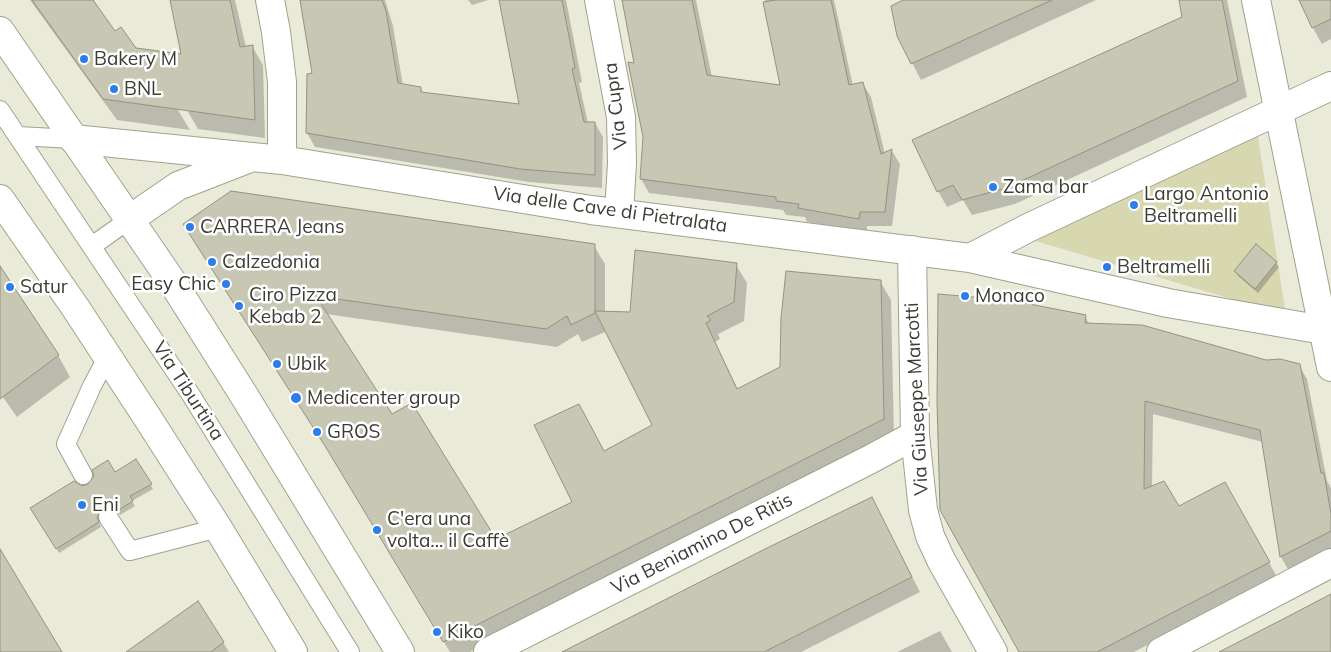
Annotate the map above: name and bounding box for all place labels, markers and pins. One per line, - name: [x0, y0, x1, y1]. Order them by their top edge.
- place label: Bakery M: [94, 48, 177, 70]
- marker: Bakery M: [78, 53, 90, 65]
- place label: BNL: [124, 78, 161, 100]
- marker: BNL: [108, 83, 120, 95]
- place label: Zama bar: [1003, 176, 1088, 198]
- marker: Zama bar: [987, 181, 999, 193]
- place label: Largo Antonio Beltramelli: [1144, 183, 1269, 227]
- marker: Largo Antonio Beltramelli: [1128, 199, 1140, 211]
- place label: CARRERA Jeans: [200, 216, 344, 238]
- marker: CARRERA Jeans: [184, 221, 196, 233]
- place label: Calzedonia: [222, 251, 320, 273]
- marker: Calzedonia: [206, 256, 218, 268]
- place label: Beltramelli: [1117, 256, 1210, 278]
- marker: Beltramelli: [1101, 261, 1113, 273]
- place label: Easy Chic: [131, 273, 216, 295]
- place label: Satur: [20, 276, 68, 298]
- marker: Easy Chic: [220, 278, 232, 290]
- marker: Satur: [4, 281, 16, 293]
- place label: Ciro Pizza Kebab 2: [249, 284, 337, 328]
- place label: Monaco: [975, 285, 1045, 307]
- marker: Monaco: [959, 290, 971, 302]
- marker: Ciro Pizza Kebab 2: [233, 300, 245, 312]
- place label: Ubik: [287, 353, 327, 375]
- marker: Ubik: [271, 358, 283, 370]
- place label: Medicenter group: [307, 387, 460, 409]
- marker: Medicenter group: [289, 391, 303, 405]
- place label: GROS: [327, 421, 380, 443]
- marker: GROS: [311, 426, 323, 438]
- place label: Eni: [92, 494, 119, 516]
- marker: Eni: [76, 499, 88, 511]
- place label: C'era una volta... il Caffè: [387, 508, 509, 552]
- marker: C'era una volta... il Caffè: [371, 524, 383, 536]
- place label: Kiko: [447, 621, 484, 643]
- marker: Kiko: [431, 626, 443, 638]

